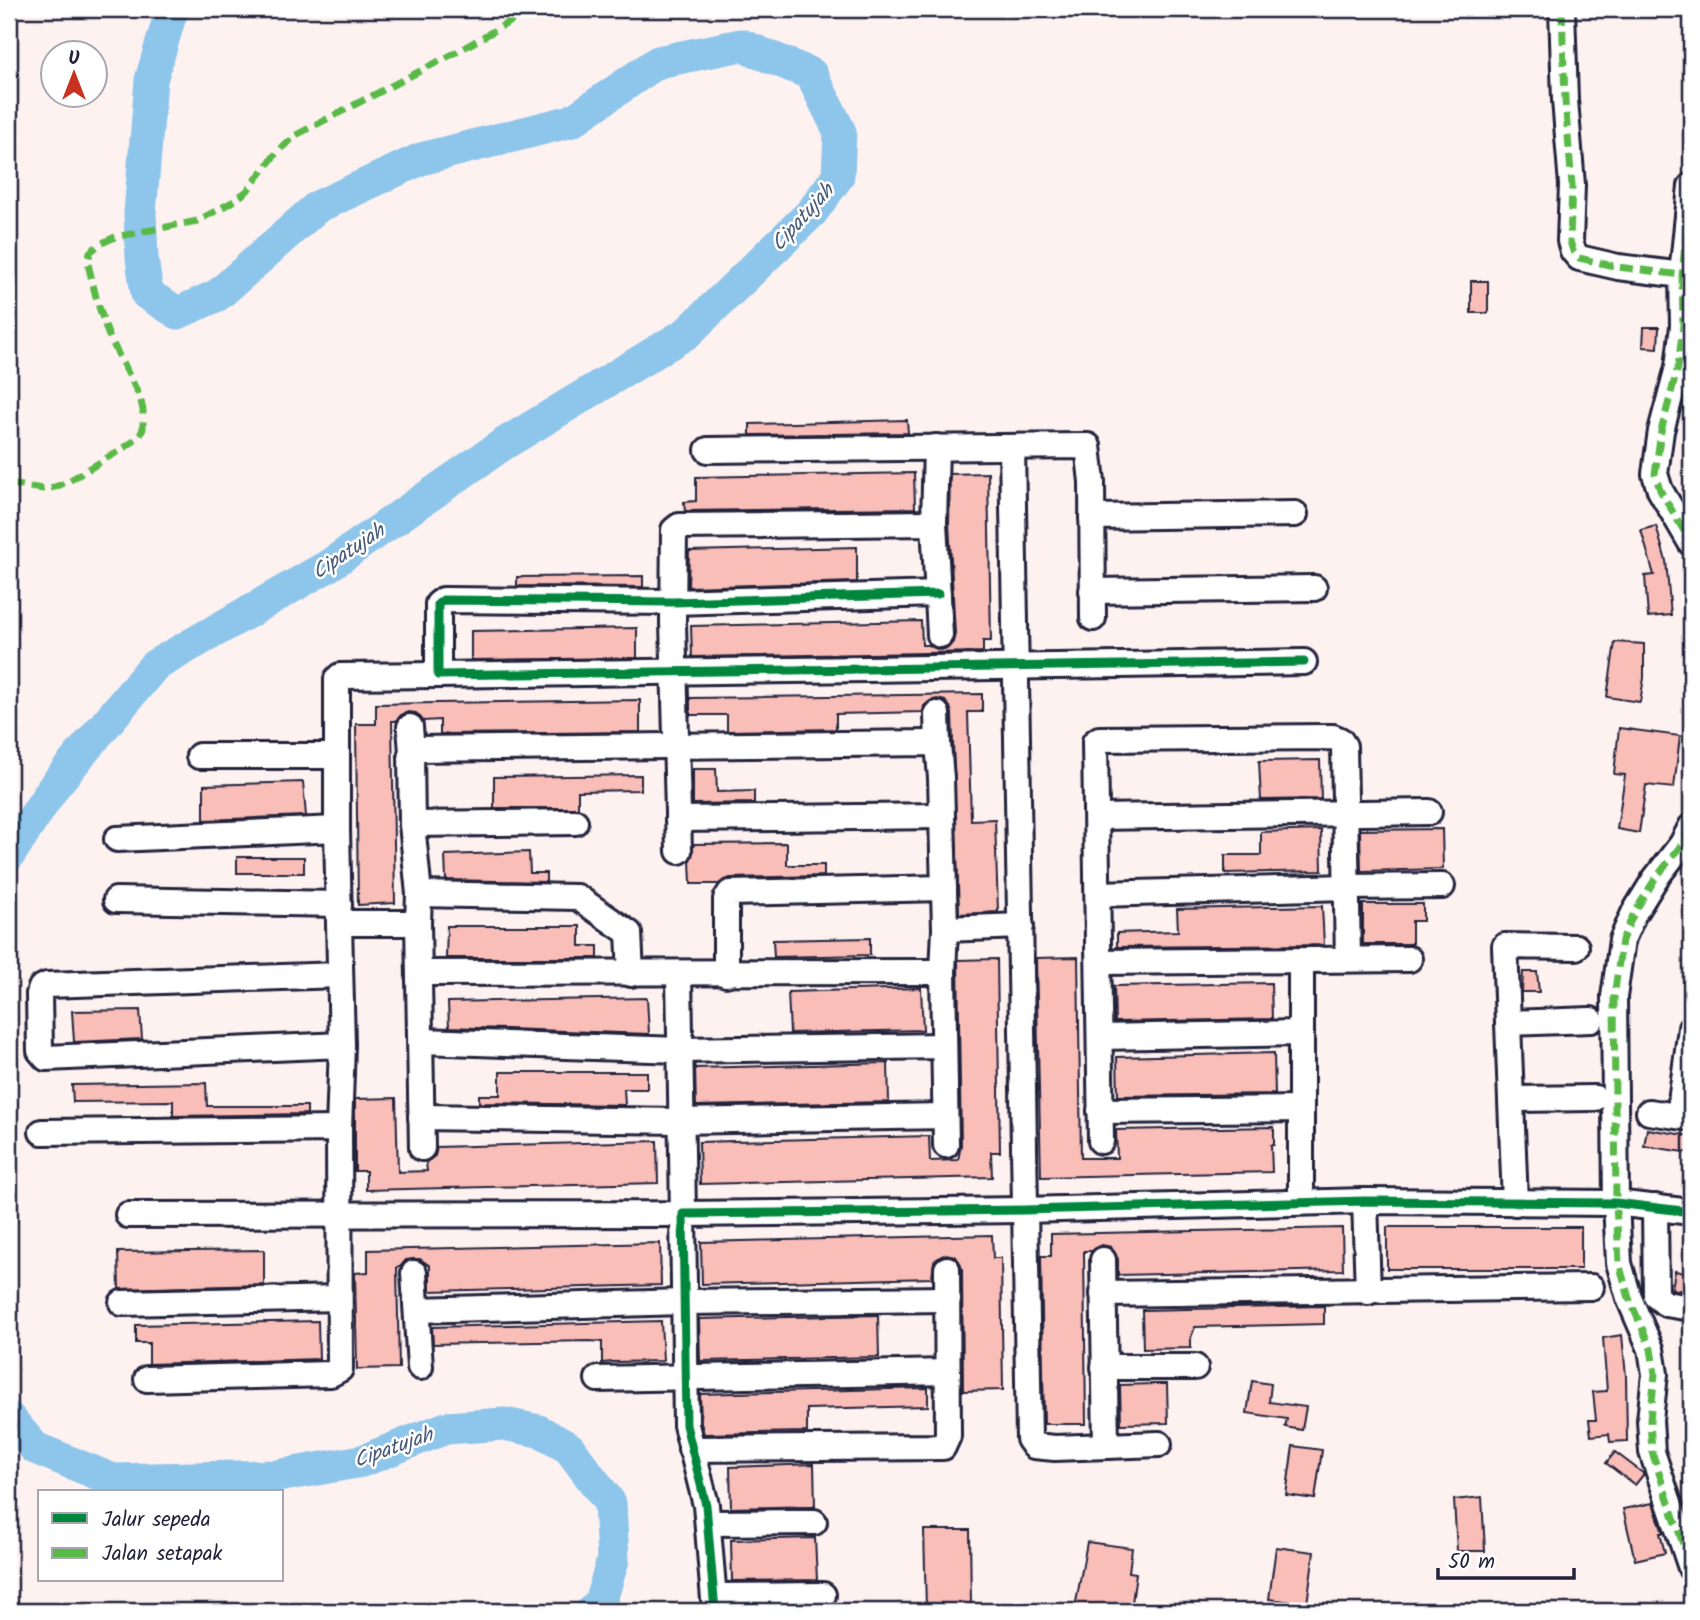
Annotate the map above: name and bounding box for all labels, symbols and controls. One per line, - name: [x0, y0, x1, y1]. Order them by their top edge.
- north arrow: [38, 38, 108, 108]
- text: U: [68, 44, 80, 74]
- water label: Cipatujah: [763, 175, 844, 260]
- water label: Cipatujah: [306, 515, 394, 589]
- water label: Cipatujah: [349, 1418, 439, 1478]
- legend: [38, 1490, 284, 1582]
- text: Jalur sepeda: [102, 1504, 211, 1537]
- scale bar: [1438, 1536, 1574, 1580]
- text: Jalan setapak: [102, 1538, 223, 1571]
- text: 50 m: [1448, 1546, 1495, 1579]

